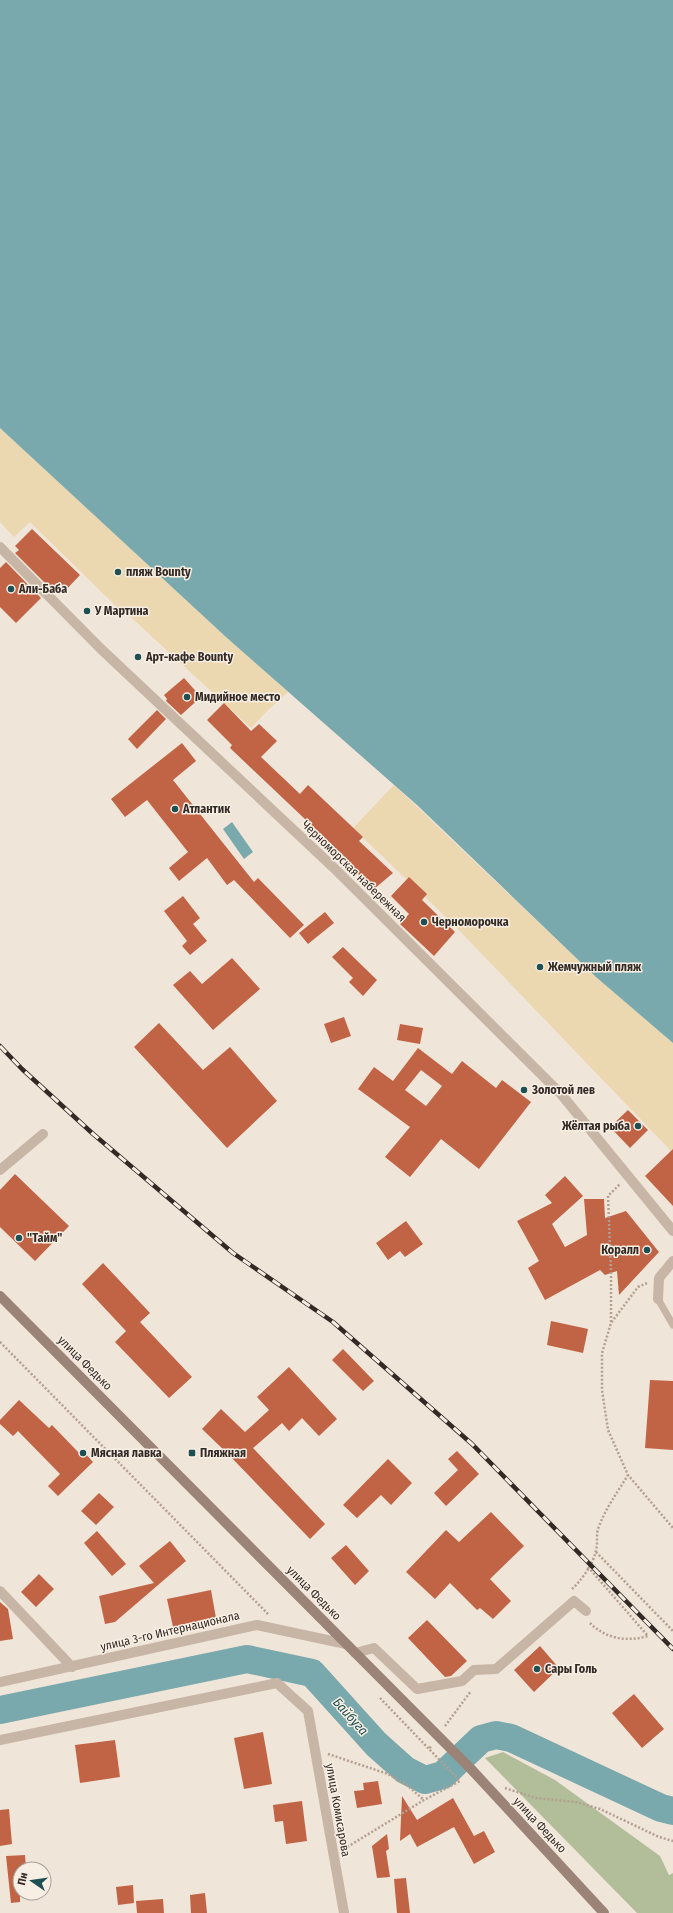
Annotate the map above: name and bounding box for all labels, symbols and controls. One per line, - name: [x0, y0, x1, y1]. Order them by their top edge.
- place label: пляж Bounty: [126, 565, 191, 579]
- marker: пляж Bounty: [113, 567, 123, 577]
- place label: Али-Баба: [18, 582, 67, 596]
- marker: Али-Баба: [6, 584, 16, 594]
- place label: У Мартина: [94, 604, 149, 618]
- marker: У Мартина: [82, 606, 92, 616]
- place label: Арт-кафе Bounty: [145, 650, 234, 664]
- marker: Арт-кафе Bounty: [133, 652, 143, 662]
- place label: Мидийное место: [195, 690, 281, 704]
- marker: Мидийное место: [182, 692, 192, 702]
- place label: Атлантик: [182, 802, 231, 816]
- marker: Атлантик: [170, 804, 180, 814]
- street label: Черноморская набережная: [299, 818, 409, 924]
- place label: Черноморочка: [432, 915, 509, 929]
- marker: Черноморочка: [419, 917, 429, 927]
- place label: Жемчужный пляж: [547, 960, 642, 974]
- marker: Жемчужный пляж: [535, 962, 545, 972]
- place label: Золотой лев: [531, 1083, 595, 1097]
- marker: Золотой лев: [519, 1085, 529, 1095]
- place label: Жёлтая рыба: [561, 1119, 630, 1133]
- marker: Жёлтая рыба: [633, 1121, 643, 1131]
- place label: "Тайм": [27, 1231, 62, 1245]
- marker: "Тайм": [14, 1233, 24, 1243]
- place label: Коралл: [601, 1243, 639, 1257]
- marker: Коралл: [642, 1245, 652, 1255]
- street label: улица Федько: [55, 1333, 115, 1393]
- place label: Мясная лавка: [91, 1446, 162, 1460]
- place label: Пляжная: [200, 1446, 246, 1460]
- marker: Мясная лавка: [78, 1448, 88, 1458]
- marker: Пляжная: [187, 1448, 197, 1458]
- street label: улица Федько: [284, 1563, 344, 1623]
- street label: улица 3-го Интернационала: [99, 1608, 241, 1654]
- place label: Сары Голь: [545, 1662, 597, 1676]
- marker: Сары Голь: [532, 1664, 542, 1674]
- water label: Байбуга: [330, 1695, 371, 1738]
- street label: улица Комисарова: [323, 1762, 353, 1858]
- street label: улица Федько: [511, 1794, 569, 1856]
- north arrow: [12, 1861, 52, 1901]
- text: Пн: [15, 1871, 31, 1886]

